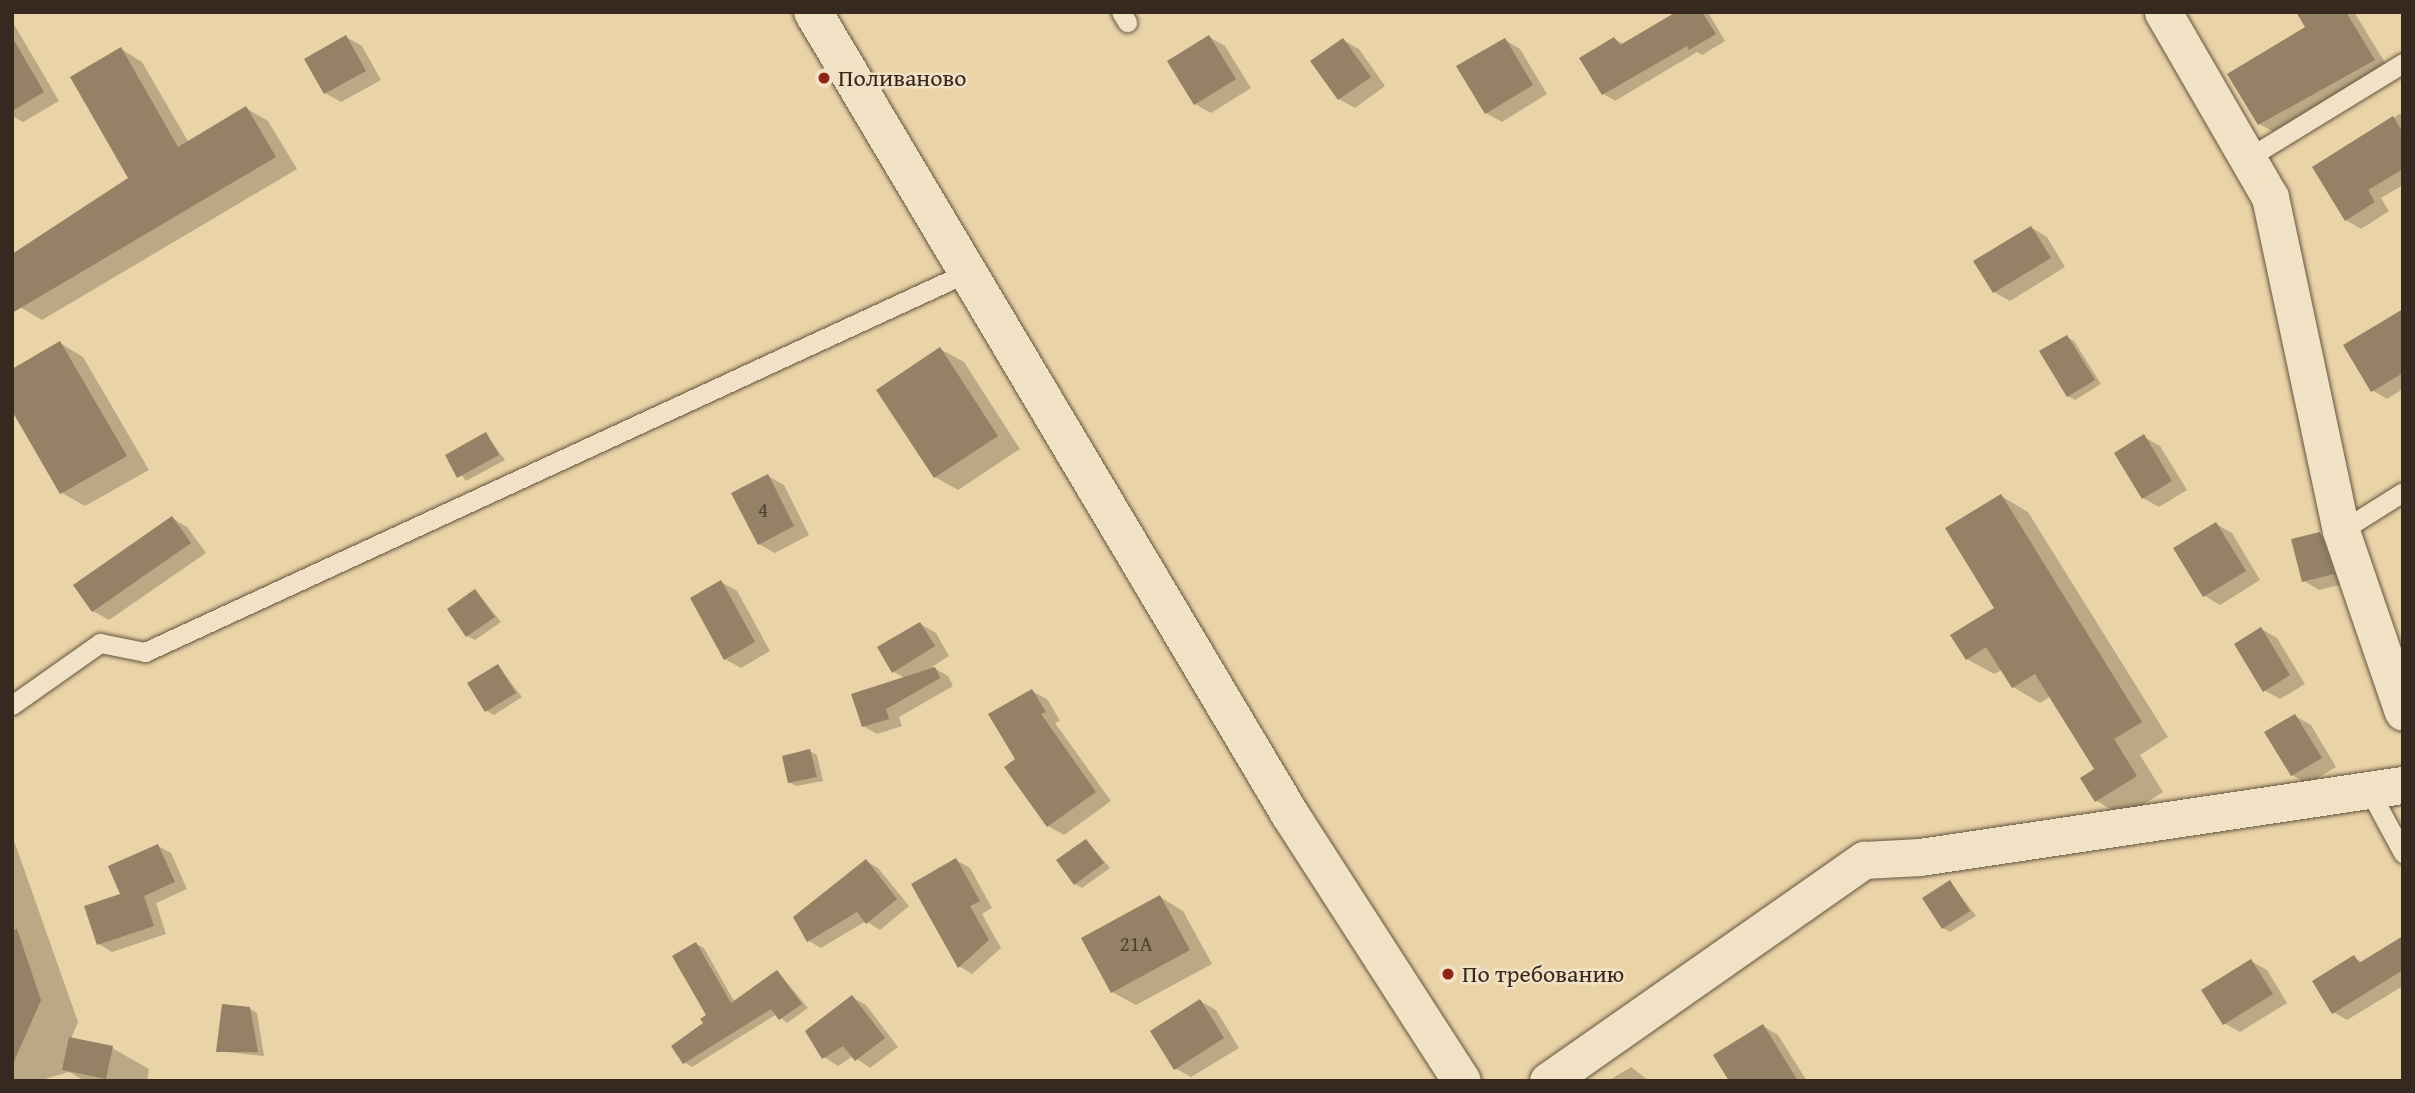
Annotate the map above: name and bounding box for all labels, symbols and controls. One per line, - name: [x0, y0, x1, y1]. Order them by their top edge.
- place label: Поливаново: [838, 64, 966, 92]
- marker: Поливаново: [816, 70, 832, 86]
- house number: 4: [758, 497, 768, 523]
- house number: 21А: [1120, 931, 1152, 957]
- place label: По требованию: [1462, 960, 1624, 988]
- marker: По требованию: [1440, 966, 1456, 982]

